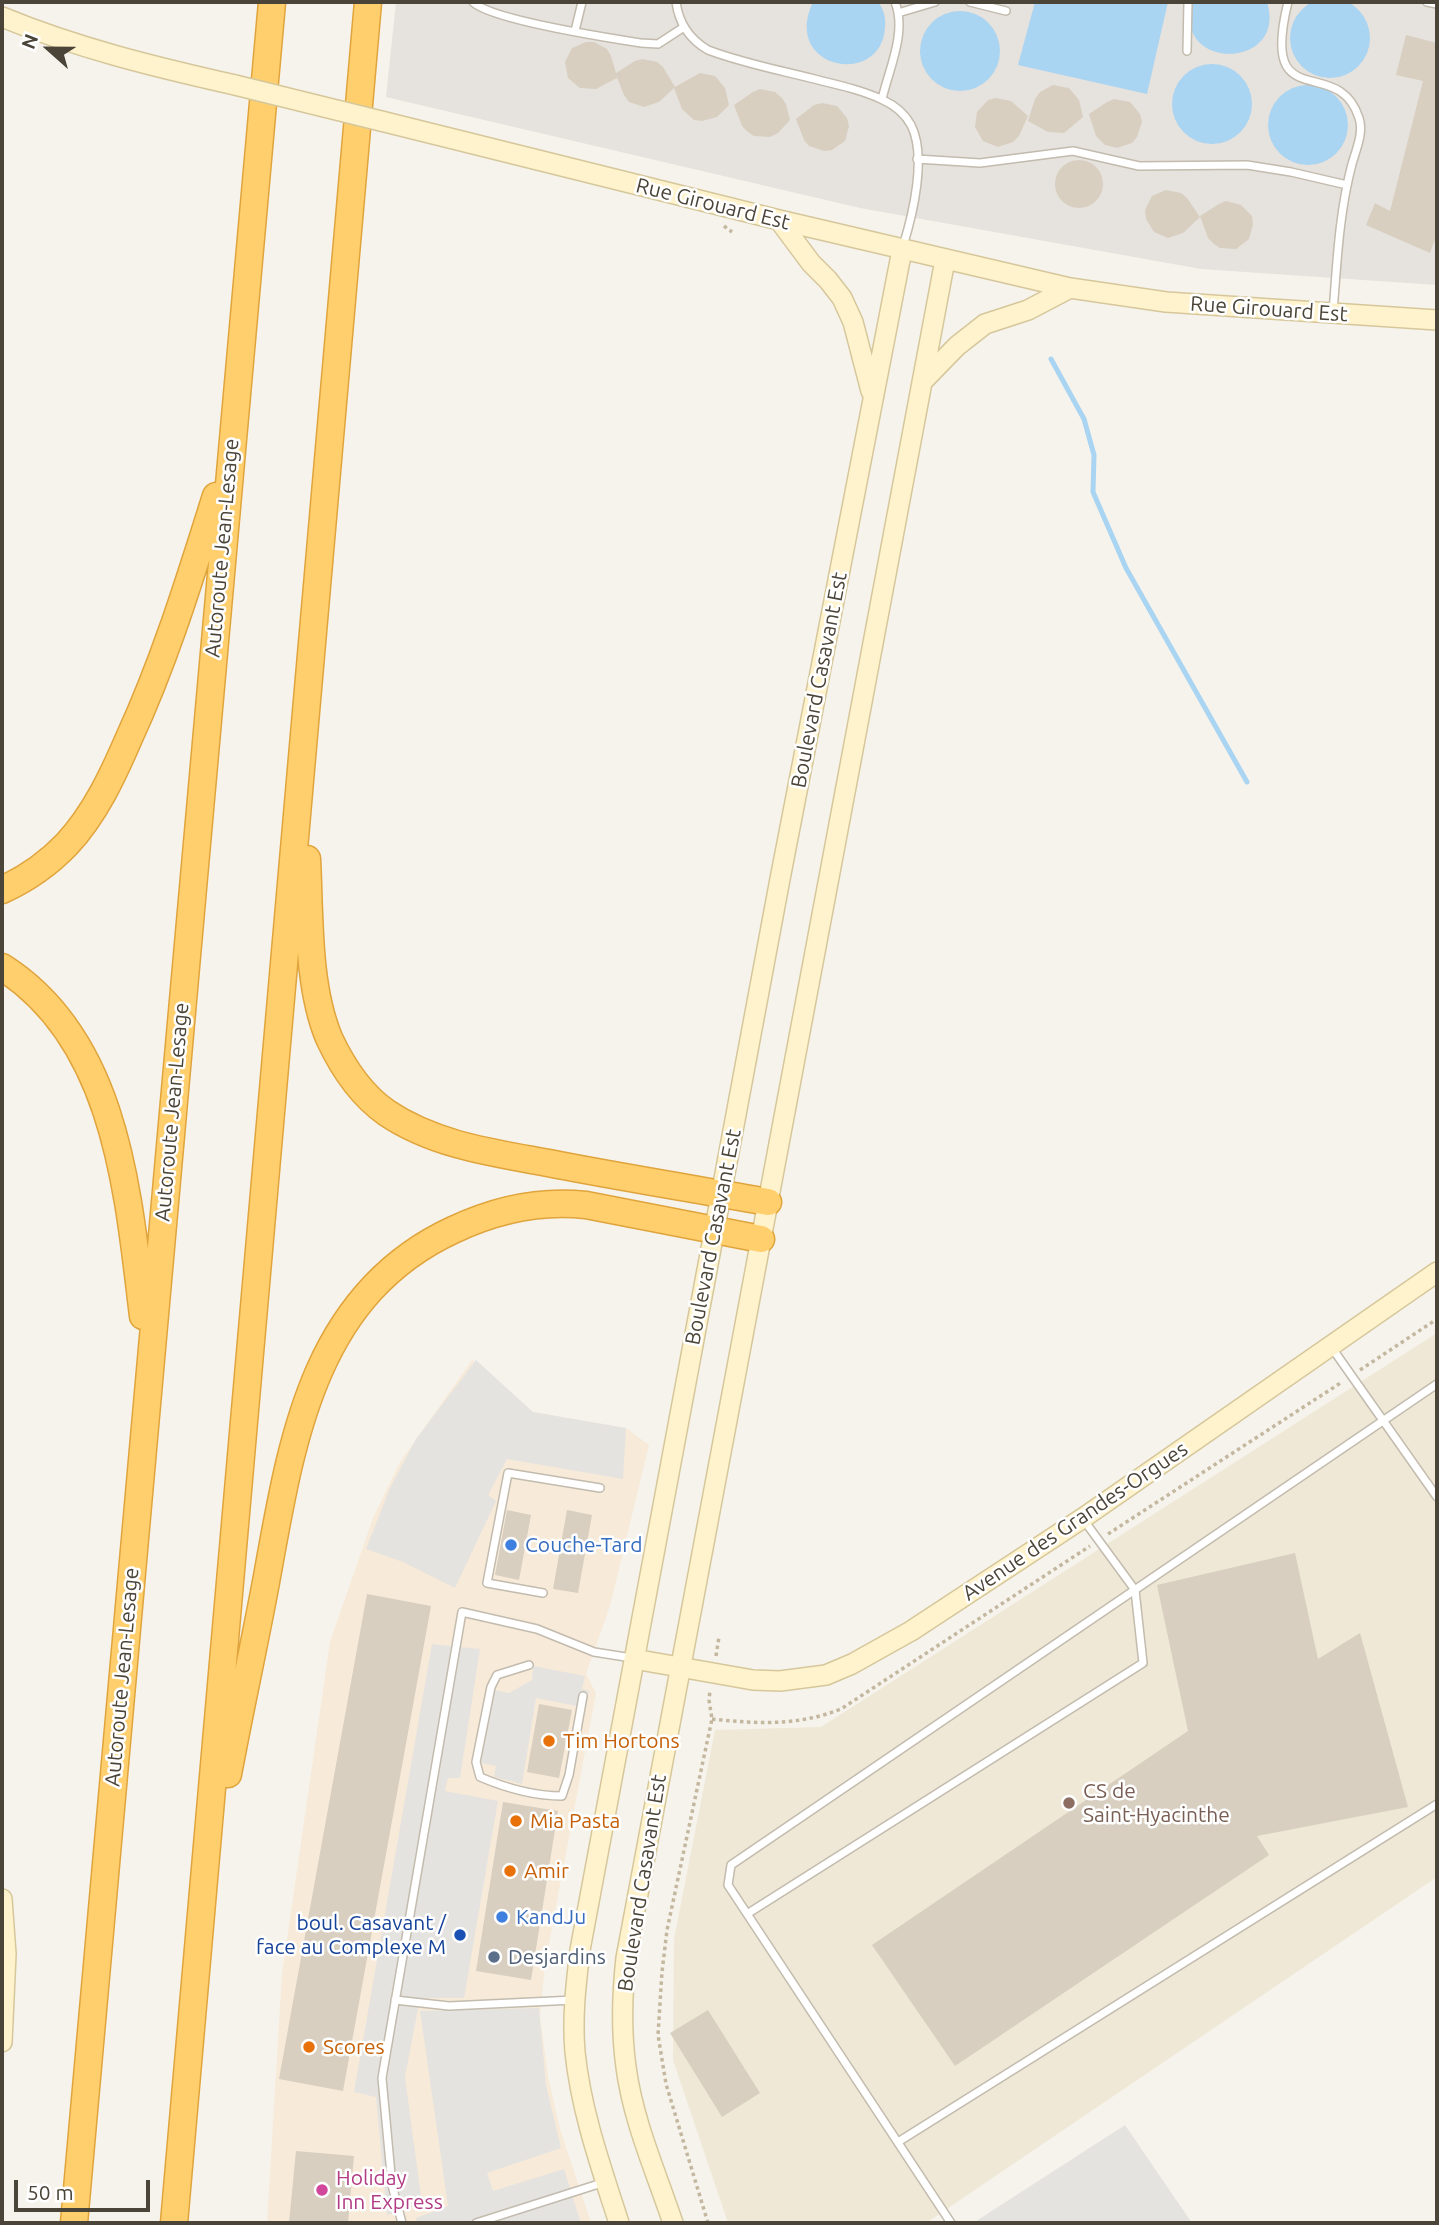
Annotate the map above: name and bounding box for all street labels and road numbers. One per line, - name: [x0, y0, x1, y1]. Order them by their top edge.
- street label: Rue Girouard Est: [633, 173, 793, 235]
- street label: Rue Girouard Est: [1189, 291, 1349, 327]
- street label: Autoroute Jean-Lesage: [200, 438, 244, 658]
- street label: Boulevard Casavant Est: [786, 570, 852, 790]
- street label: Autoroute Jean-Lesage: [150, 1002, 194, 1222]
- street label: Boulevard Casavant Est: [680, 1127, 746, 1347]
- street label: Avenue des Grandes-Orgues: [958, 1436, 1192, 1606]
- street label: Autoroute Jean-Lesage: [100, 1567, 144, 1787]
- street label: Boulevard Casavant Est: [612, 1773, 672, 1993]

